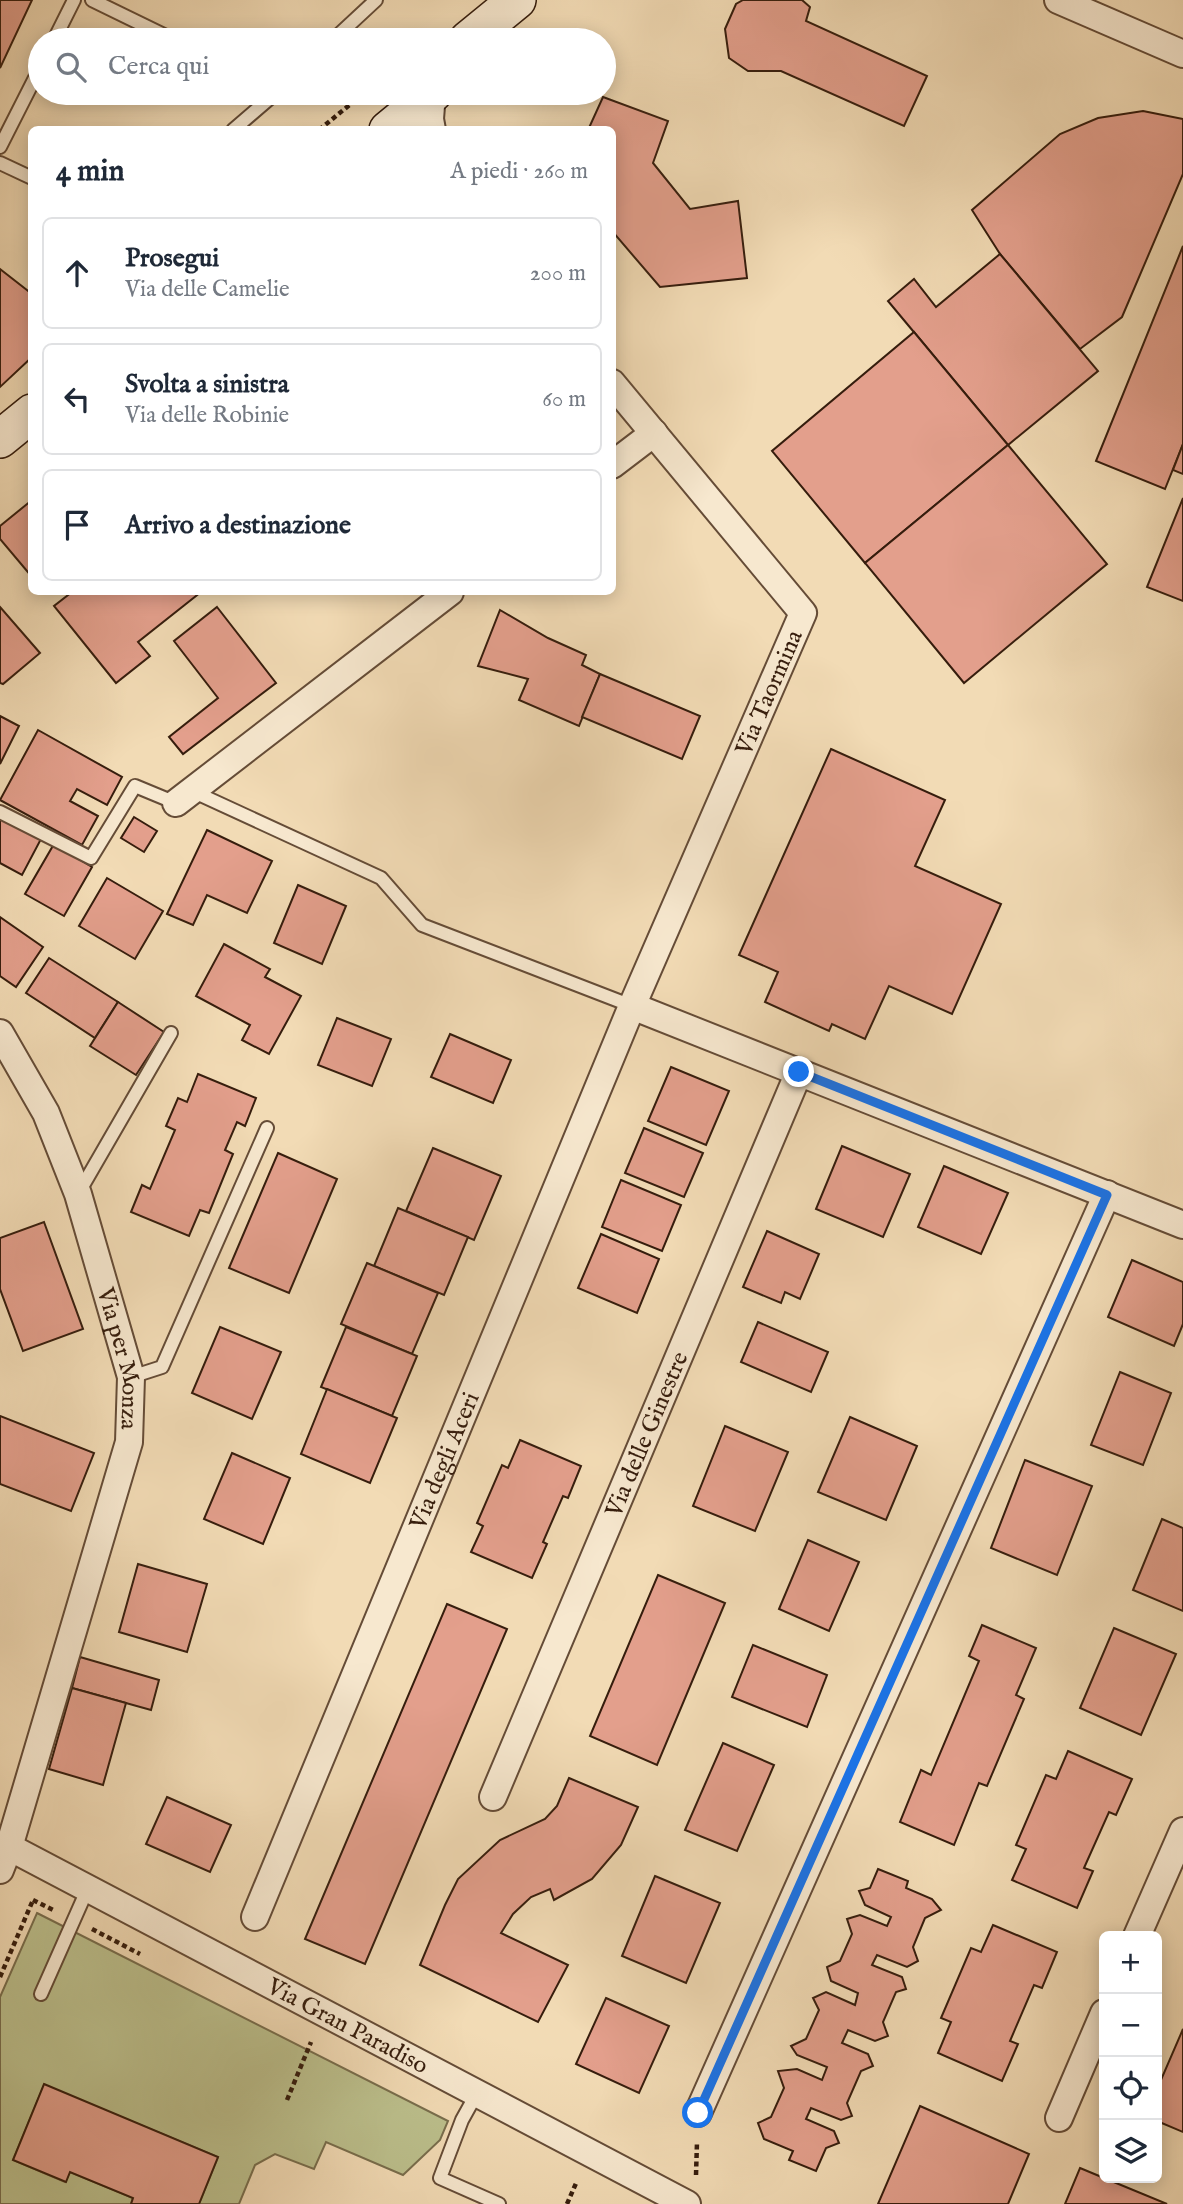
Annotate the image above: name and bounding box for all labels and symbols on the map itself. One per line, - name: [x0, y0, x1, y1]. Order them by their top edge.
- street label: Via Taormina: [729, 625, 811, 761]
- route end: [783, 1056, 814, 1087]
- street label: Via per Monza: [89, 1283, 146, 1431]
- street label: Via delle Ginestre: [599, 1347, 696, 1523]
- street label: Via degli Aceri: [403, 1388, 487, 1535]
- street label: Via Gran Paradiso: [260, 1971, 433, 2082]
- route start: [682, 2097, 713, 2128]

